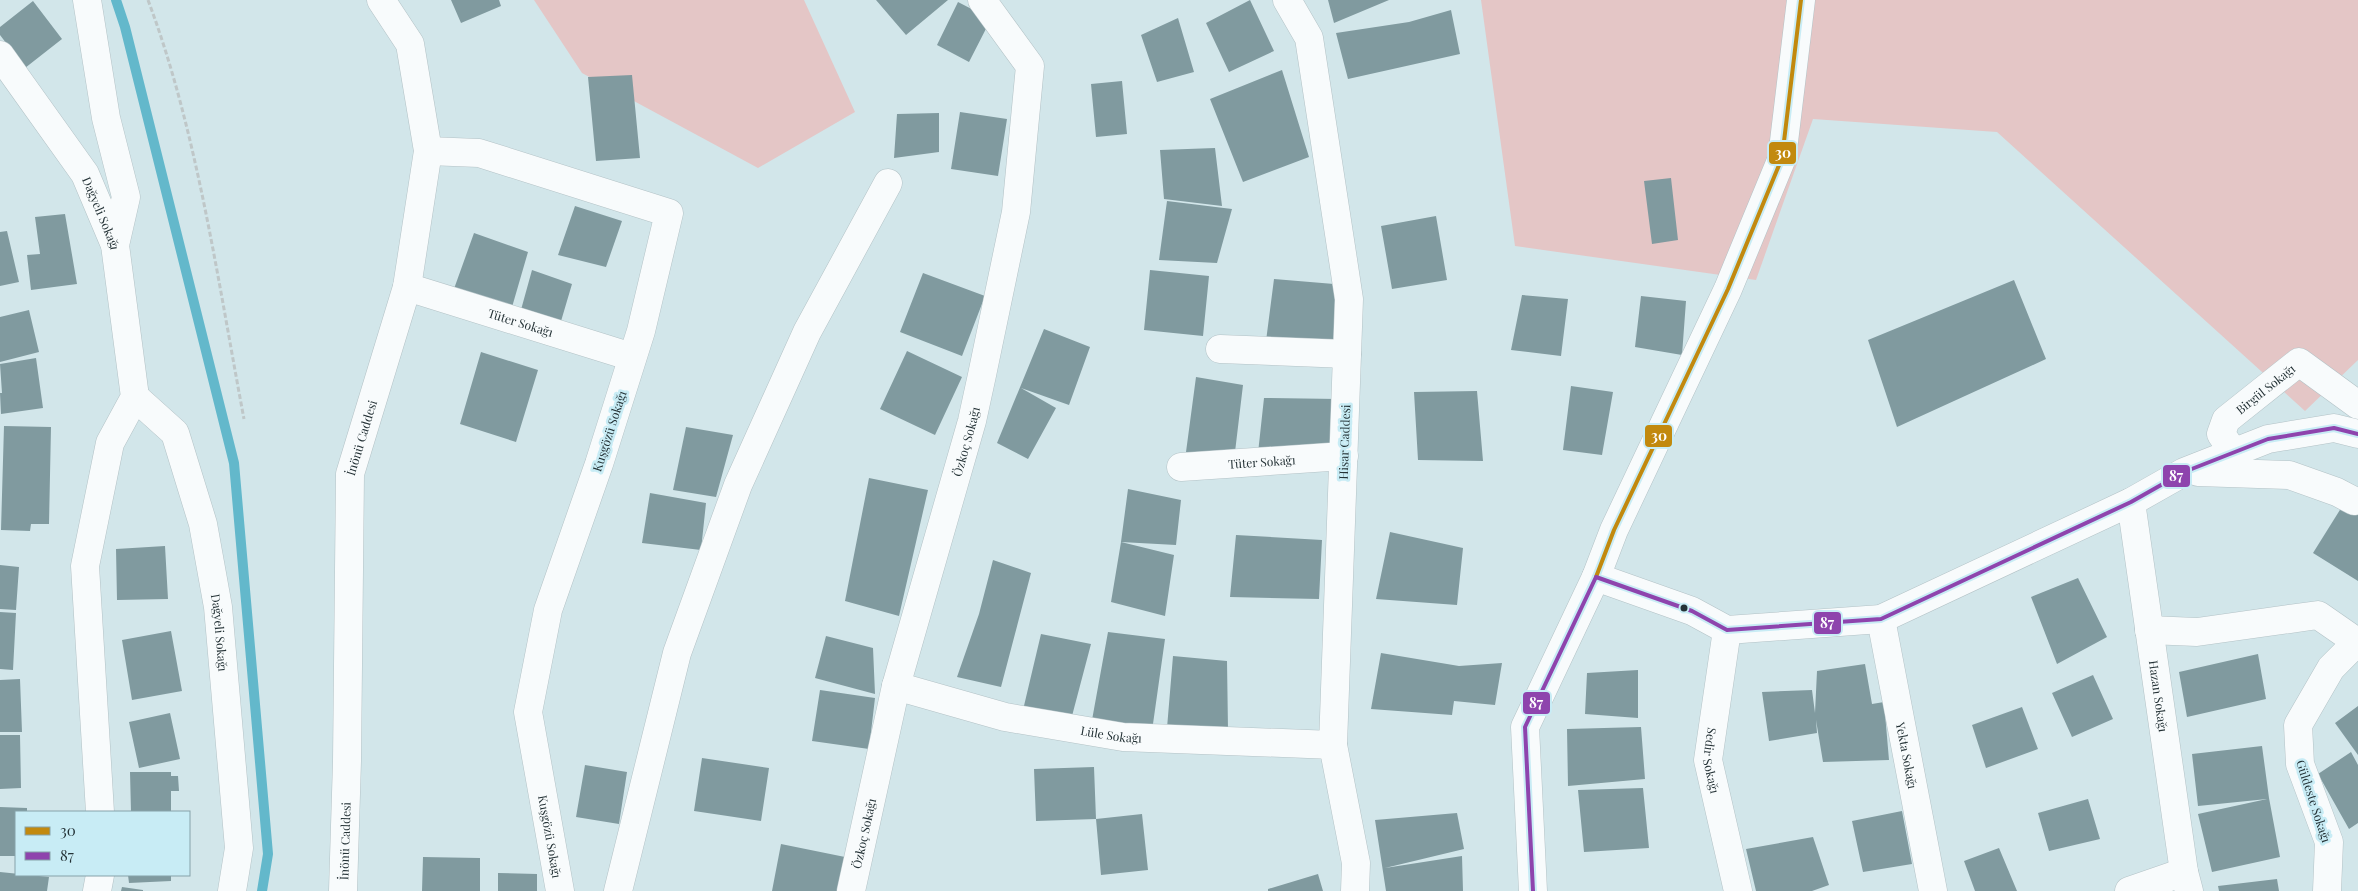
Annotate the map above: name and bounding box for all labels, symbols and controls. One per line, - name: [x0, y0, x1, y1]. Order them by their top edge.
- line badge: 30: [1768, 141, 1797, 165]
- text: 30: [1775, 143, 1791, 162]
- street label: Dağyeli Sokağı: [79, 174, 124, 251]
- street label: Tüter Sokağı: [486, 305, 556, 340]
- street label: Birgül Sokağı: [2232, 360, 2299, 417]
- street label: Kuşgözü Sokağı: [588, 388, 630, 473]
- street label: İnönü Caddesi: [342, 398, 380, 477]
- street label: Hisar Caddesi: [1335, 404, 1353, 480]
- street label: Özkoç Sokağı: [948, 405, 983, 478]
- line badge: 30: [1644, 424, 1673, 448]
- text: 30: [1651, 426, 1667, 445]
- street label: Tüter Sokağı: [1228, 451, 1296, 472]
- line badge: 87: [2162, 464, 2191, 488]
- text: 87: [2169, 466, 2184, 485]
- street label: Dağyeli Sokağı: [208, 592, 232, 673]
- unlabelled marker: [1679, 603, 1689, 613]
- line badge: 87: [1813, 611, 1842, 635]
- text: 87: [1820, 613, 1835, 632]
- street label: Hazan Sokağı: [2146, 659, 2172, 733]
- line badge: 87: [1522, 691, 1551, 715]
- text: 87: [1529, 693, 1544, 712]
- street label: Yekta Sokağı: [1893, 720, 1921, 791]
- street label: Lüle Sokağı: [1079, 722, 1143, 746]
- street label: Sedir Sokağı: [1700, 727, 1723, 795]
- street label: Güldeste Sokağı: [2293, 758, 2335, 845]
- street label: Kuşgözü Sokağı: [535, 794, 566, 880]
- street label: Özkoç Sokağı: [848, 796, 879, 870]
- street label: İnönü Caddesi: [335, 801, 354, 880]
- legend: [15, 811, 190, 876]
- text: 30: [60, 820, 76, 840]
- text: 87: [60, 845, 74, 865]

